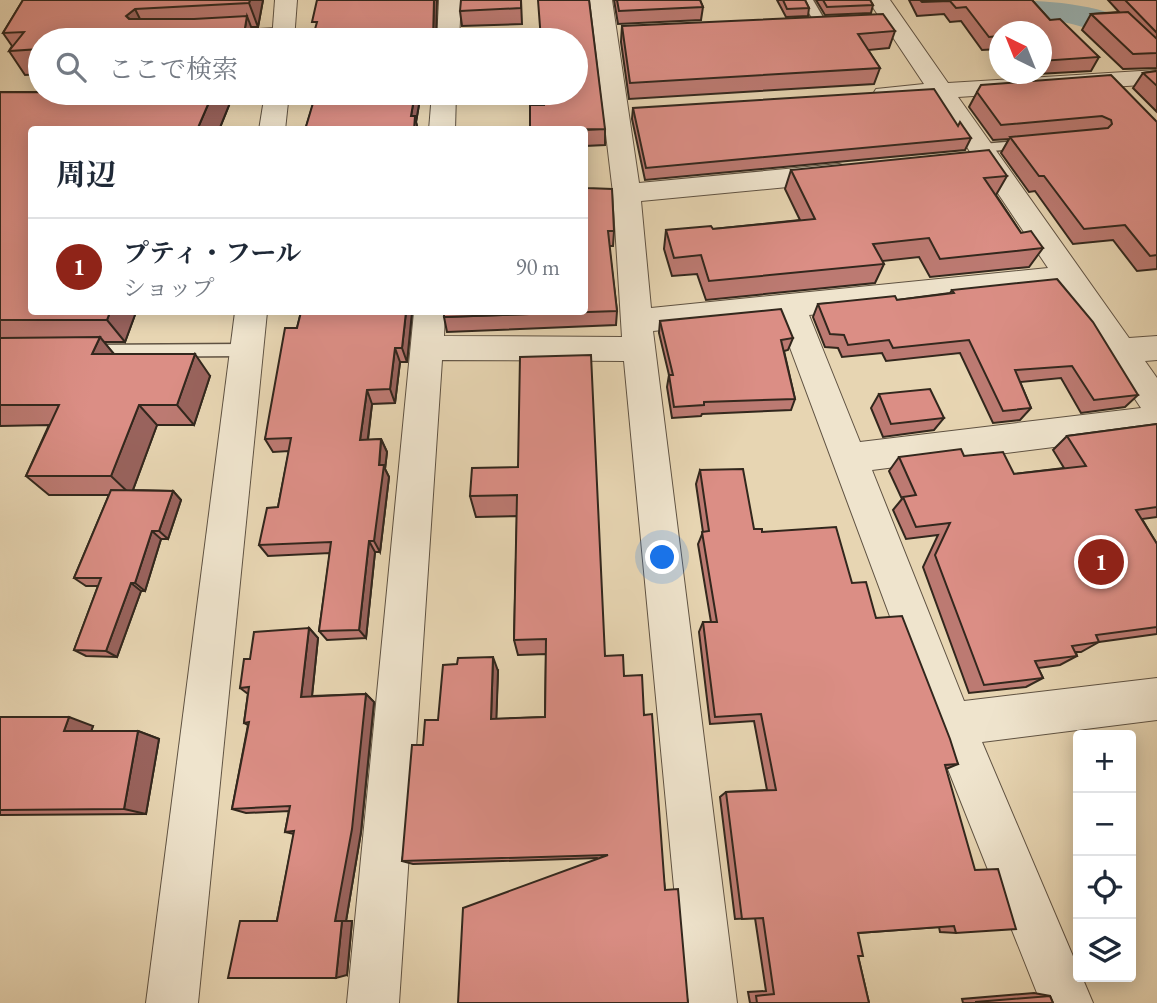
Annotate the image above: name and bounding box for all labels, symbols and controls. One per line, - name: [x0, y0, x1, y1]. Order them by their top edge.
- north arrow: [989, 21, 1052, 84]
- search box: [28, 28, 588, 105]
- icon: search: [52, 48, 90, 86]
- text: ここで検索: [108, 52, 238, 86]
- text: 周辺: [56, 155, 116, 194]
- text: プティ・フール: [123, 236, 302, 270]
- text: 1: [73, 252, 85, 282]
- text: 90 m: [515, 252, 560, 282]
- text: ショップ: [123, 273, 215, 303]
- pin: 1: [1078, 536, 1124, 588]
- your location: [645, 540, 679, 574]
- map controls: [1073, 730, 1136, 982]
- button: +: [1073, 730, 1136, 793]
- button: −: [1073, 793, 1136, 856]
- button: locate: [1073, 856, 1136, 919]
- button: layers: [1073, 919, 1136, 982]

